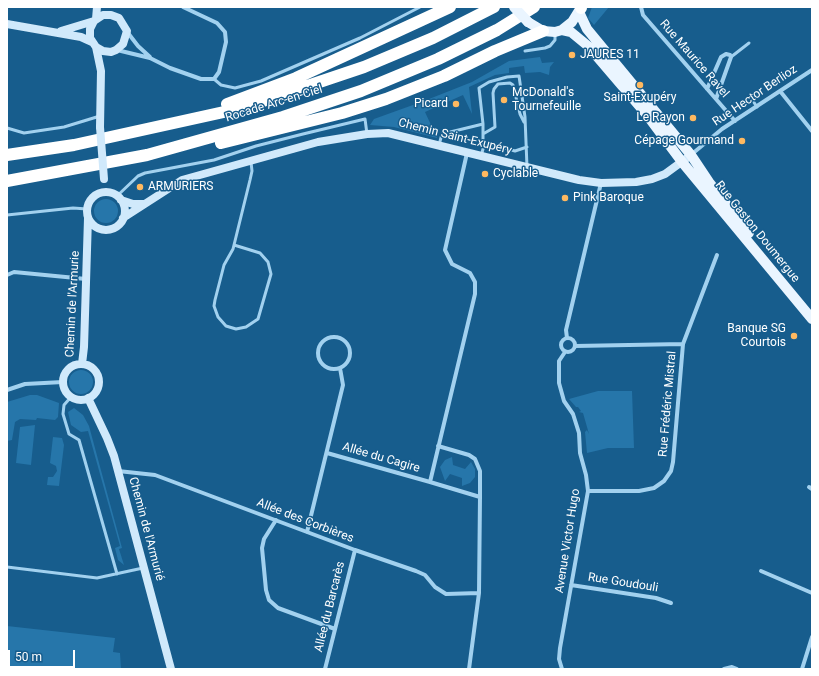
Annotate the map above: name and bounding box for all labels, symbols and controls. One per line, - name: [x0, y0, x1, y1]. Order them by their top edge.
- street label: Rue Maurice Ravel: [656, 17, 732, 101]
- place label: JAURES 11: [580, 48, 640, 62]
- marker: JAURES 11: [567, 50, 577, 60]
- street label: Rue Hector Berlioz: [710, 62, 800, 130]
- marker: Saint-Exupéry: [635, 80, 645, 90]
- street label: Rocade Arc-en-Ciel: [224, 82, 324, 126]
- place label: McDonald's Tournefeuille: [512, 86, 581, 114]
- place label: Saint-Exupéry: [604, 91, 676, 105]
- marker: McDonald's Tournefeuille: [499, 95, 509, 105]
- place label: Picard: [414, 97, 448, 111]
- marker: Picard: [451, 99, 461, 109]
- place label: Le Rayon: [636, 111, 685, 125]
- marker: Le Rayon: [688, 113, 698, 123]
- street label: Chemin Saint-Exupéry: [397, 116, 513, 158]
- place label: Cépage Gourmand: [634, 134, 734, 148]
- marker: Cépage Gourmand: [737, 136, 747, 146]
- place label: Cyclable: [493, 167, 538, 181]
- marker: Cyclable: [480, 169, 490, 179]
- street label: Rue Gaston Doumergue: [712, 178, 802, 286]
- place label: ARMURIERS: [148, 180, 213, 194]
- marker: ARMURIERS: [135, 182, 145, 192]
- place label: Pink Baroque: [573, 191, 644, 205]
- marker: Pink Baroque: [560, 193, 570, 203]
- street label: Chemin de l'Armurie: [63, 250, 83, 358]
- place label: Banque SG Courtois: [727, 322, 786, 350]
- marker: Banque SG Courtois: [789, 331, 799, 341]
- street label: Rue Frédéric Mistral: [656, 350, 680, 458]
- street label: Allée du Cagire: [341, 440, 421, 476]
- street label: Chemin de l'Armurié: [125, 476, 167, 582]
- street label: Avenue Victor Hugo: [553, 488, 583, 594]
- street label: Allée des Corbières: [254, 496, 356, 546]
- street label: Allée du Barcarès: [312, 560, 348, 654]
- street label: Rue Goudouli: [587, 570, 659, 596]
- scale bar: [10, 642, 77, 668]
- text: 50 m: [15, 650, 42, 664]

